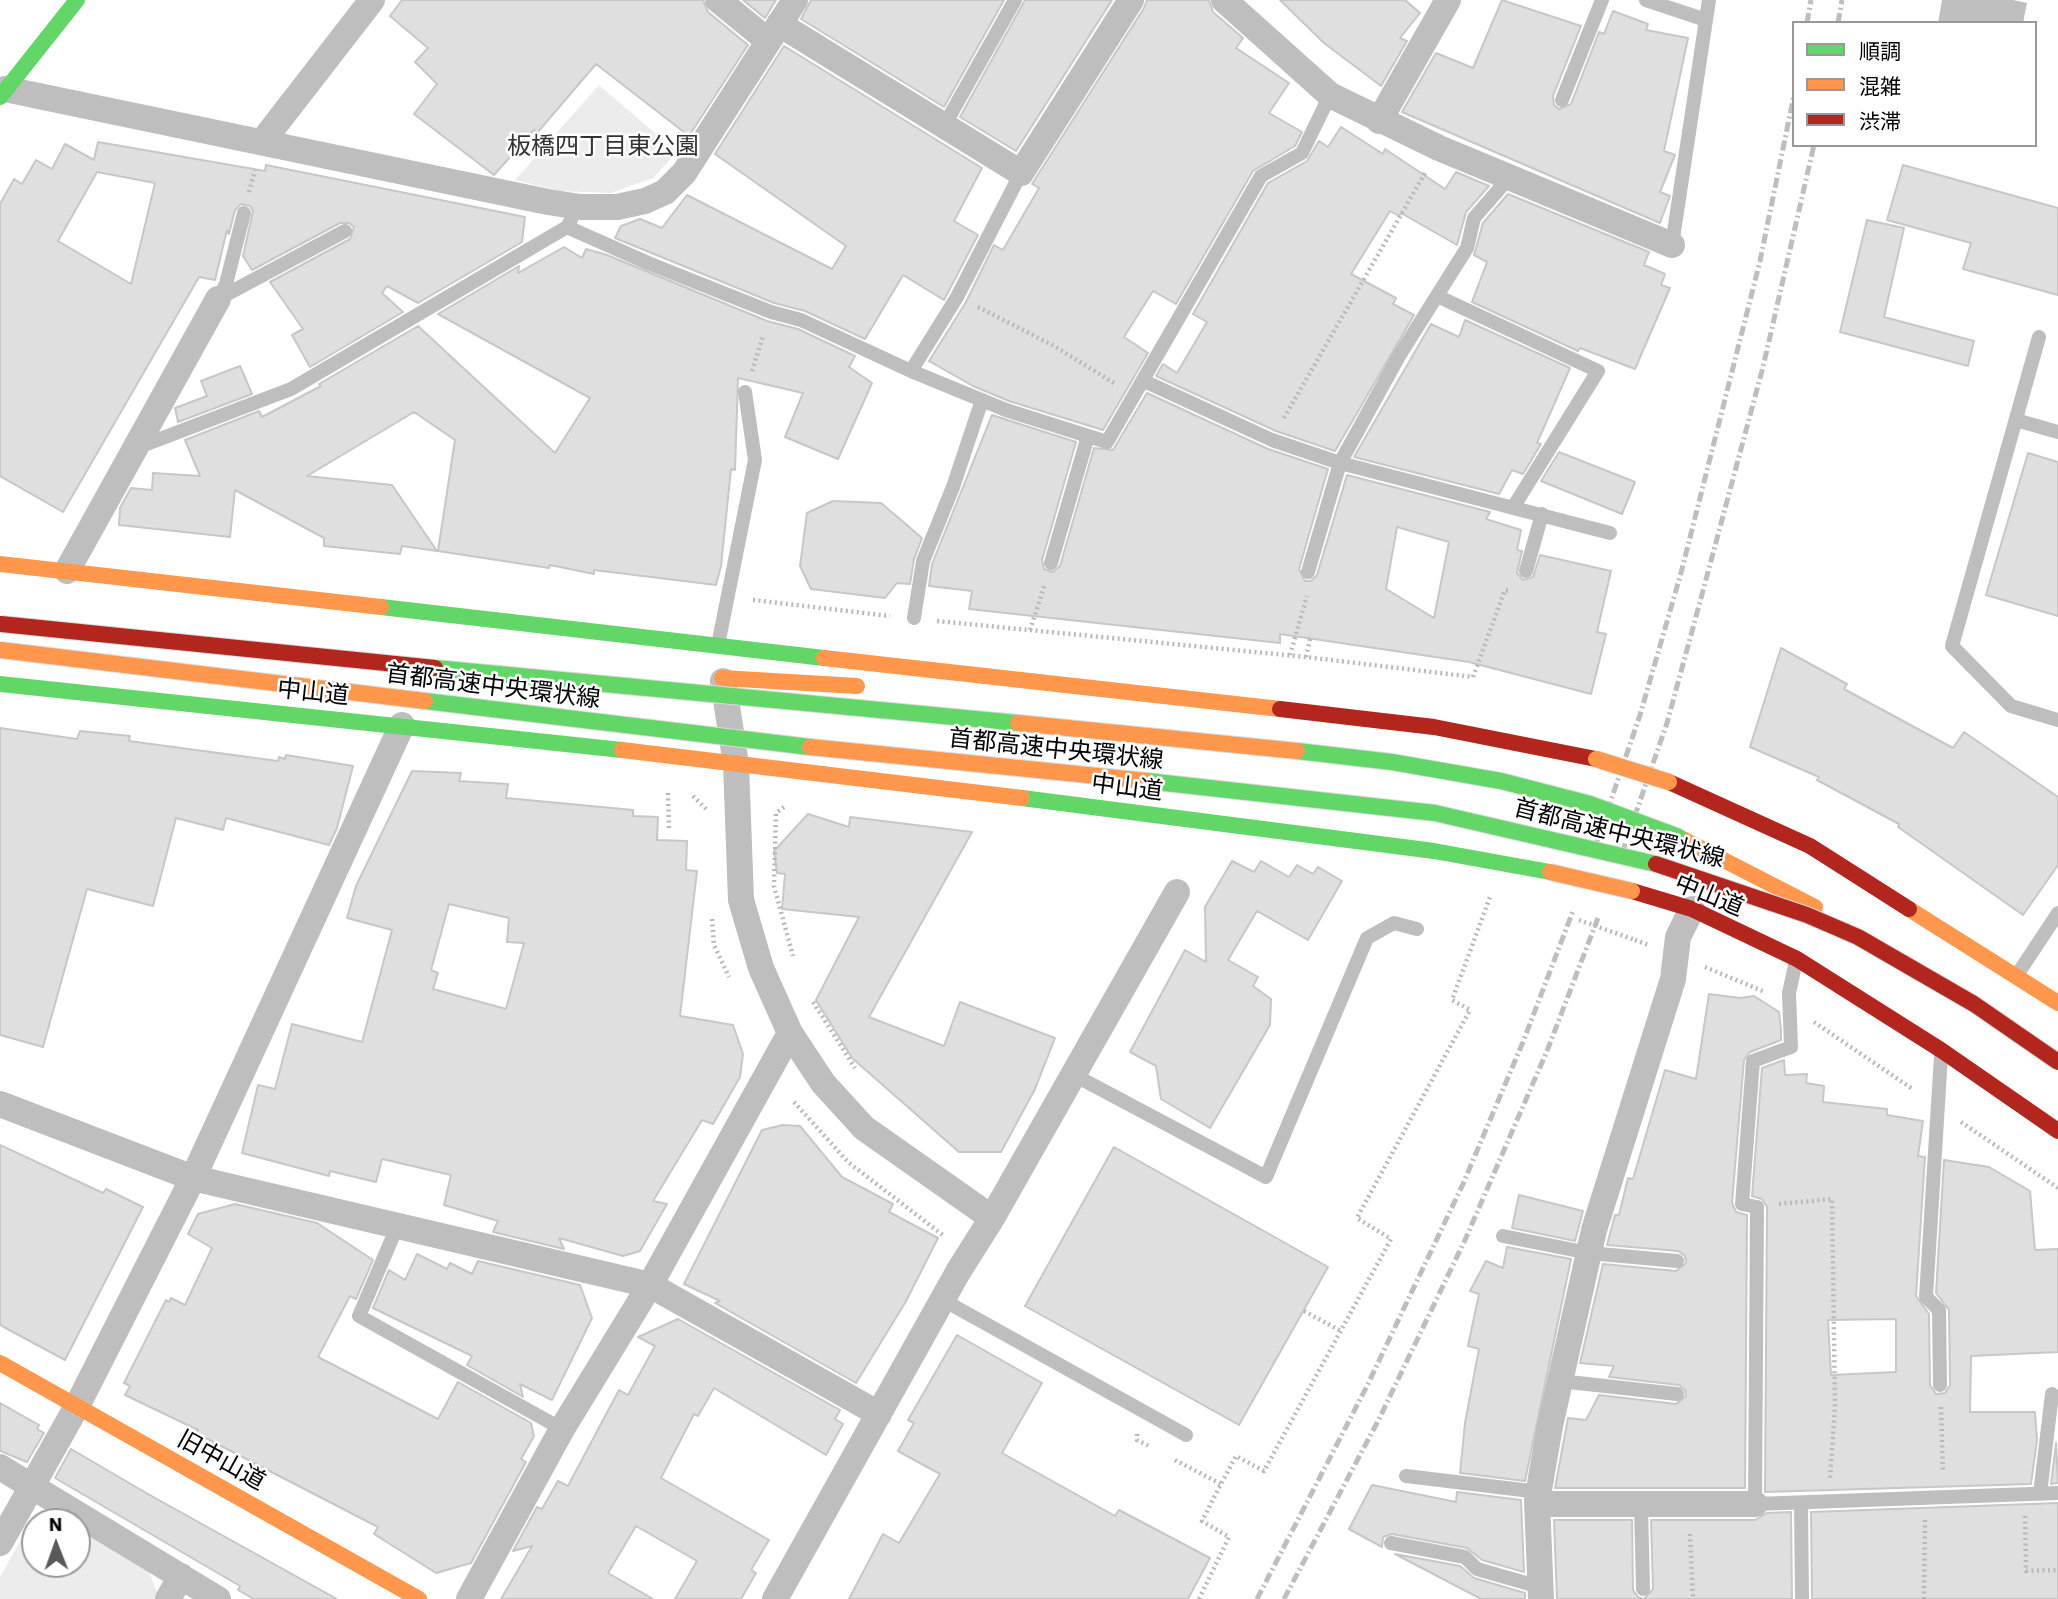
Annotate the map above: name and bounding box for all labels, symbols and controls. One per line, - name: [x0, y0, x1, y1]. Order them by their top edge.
- legend: [1792, 21, 2037, 147]
- text: 順調: [1859, 37, 1901, 65]
- text: 混雑: [1859, 72, 1901, 100]
- text: 渋滞: [1859, 107, 1901, 135]
- park label: 板橋四丁目東公園: [507, 133, 699, 161]
- street label: 首都高速中央環状線: [384, 660, 602, 714]
- street label: 中山道: [276, 675, 350, 711]
- street label: 首都高速中央環状線: [947, 724, 1165, 776]
- street label: 中山道: [1090, 769, 1164, 807]
- street label: 首都高速中央環状線: [1511, 794, 1727, 874]
- street label: 中山道: [1670, 869, 1748, 923]
- street label: 旧中山道: [172, 1425, 270, 1497]
- north arrow: [21, 1508, 91, 1578]
- text: N: [49, 1512, 63, 1536]

